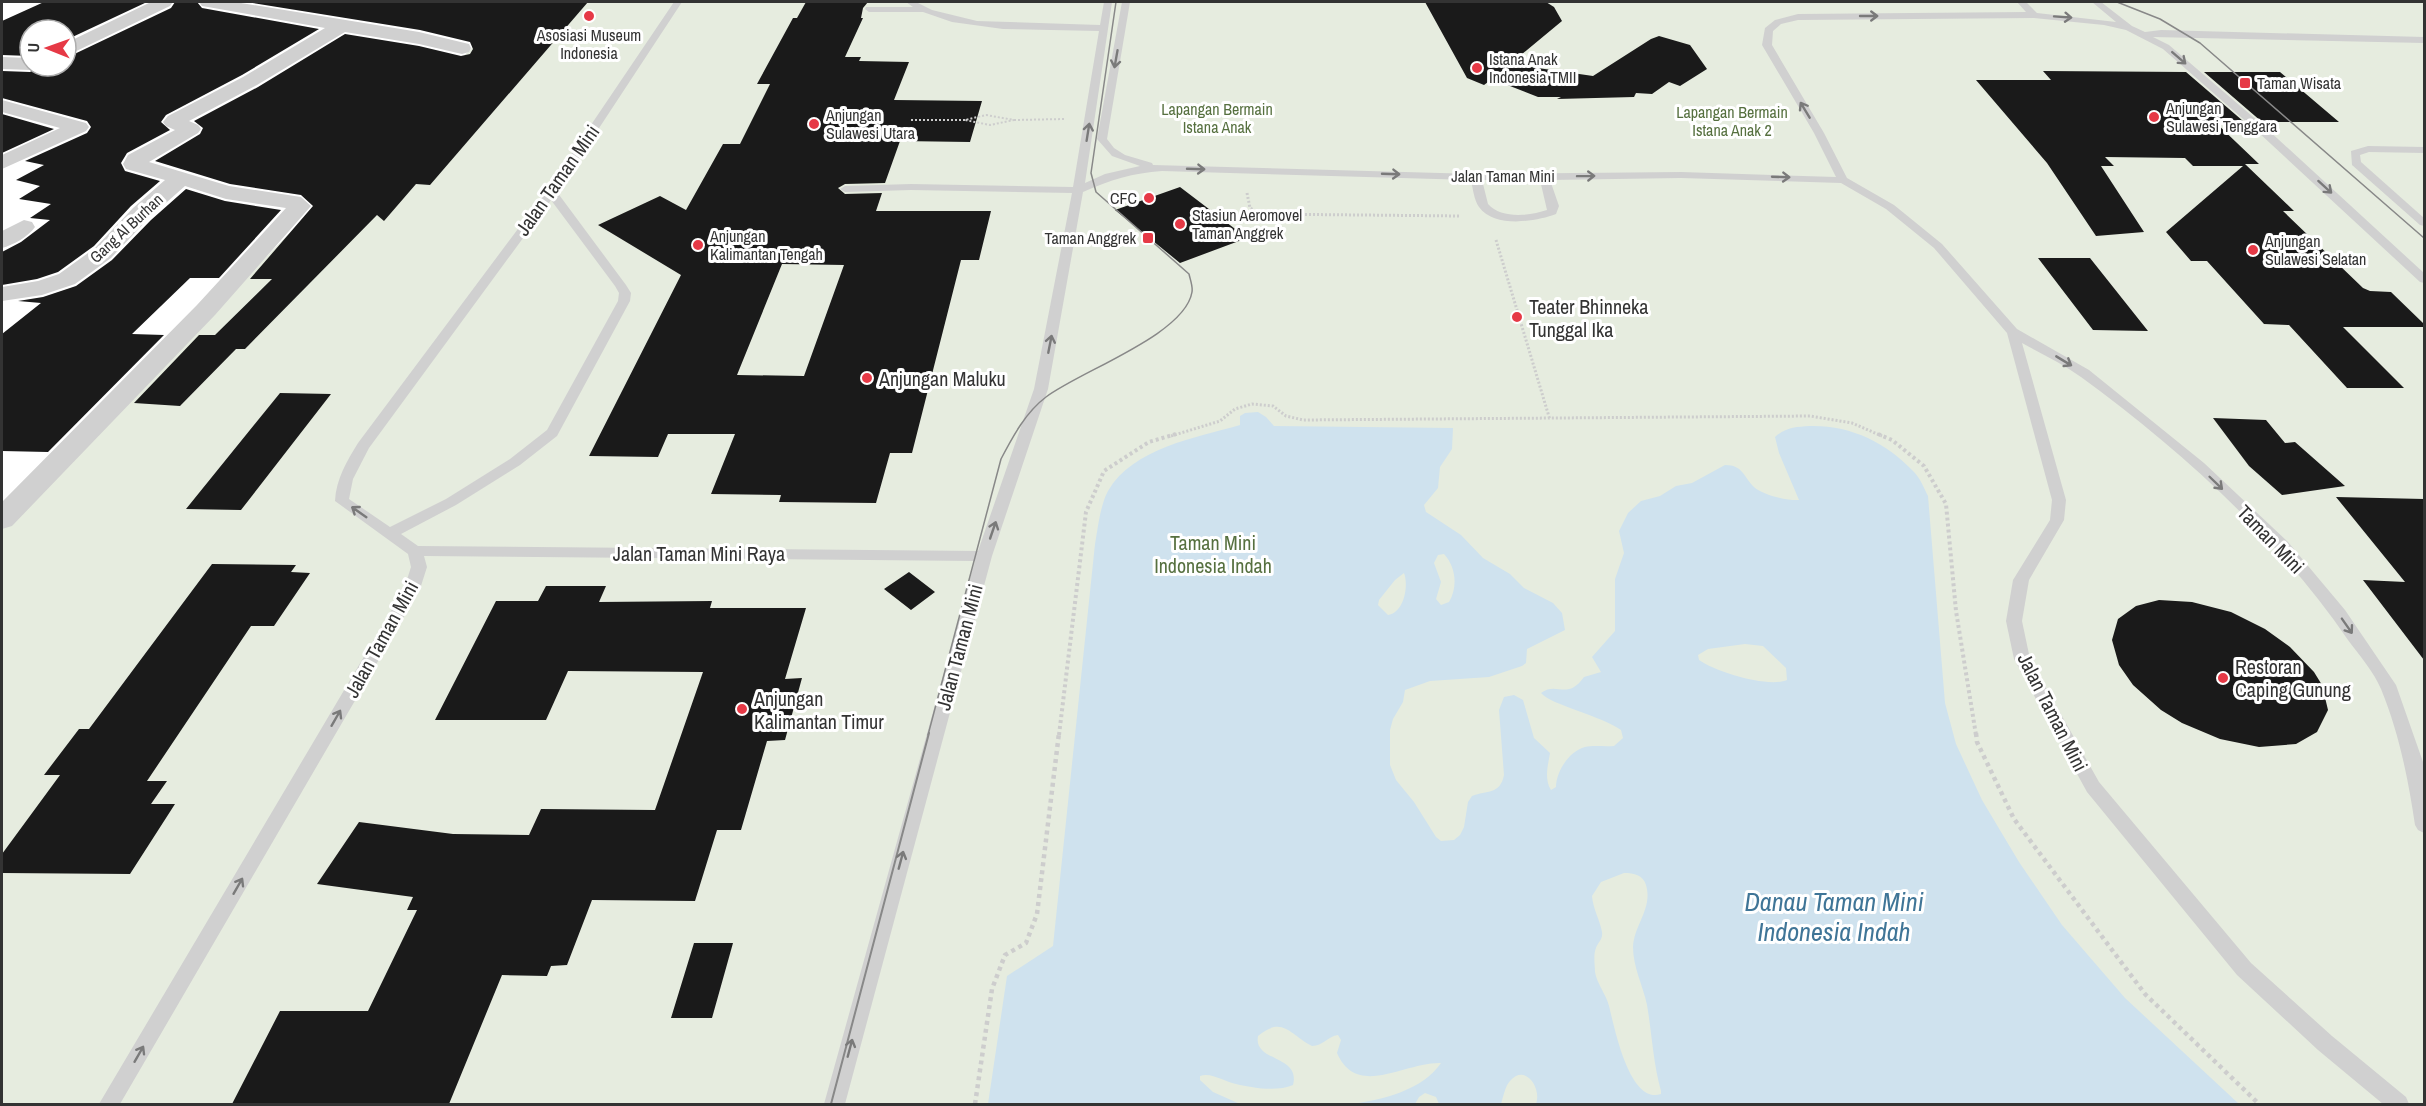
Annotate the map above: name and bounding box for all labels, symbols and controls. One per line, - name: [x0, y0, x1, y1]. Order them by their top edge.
- marker: Asosiasi Museum Indonesia: [582, 9, 596, 23]
- one-way arrow: [1858, 10, 1878, 22]
- one-way arrow: [2053, 12, 2073, 23]
- north arrow: [18, 18, 78, 78]
- place label: Asosiasi Museum Indonesia: [536, 24, 641, 64]
- text: U: [22, 43, 44, 53]
- place label: Istana Anak Indonesia TMII: [1489, 48, 1576, 88]
- one-way arrow: [1110, 49, 1121, 68]
- one-way arrow: [2171, 51, 2186, 65]
- marker: Istana Anak Indonesia TMII: [1470, 61, 1484, 75]
- place label: Taman Wisata: [2257, 72, 2342, 94]
- marker: Taman Wisata: [2238, 76, 2252, 90]
- place label: Anjungan Sulawesi Tenggara: [2165, 97, 2278, 137]
- park label: Lapangan Bermain Istana Anak: [1161, 98, 1273, 138]
- park label: Lapangan Bermain Istana Anak 2: [1676, 101, 1788, 141]
- one-way arrow: [1799, 102, 1811, 119]
- place label: Anjungan Sulawesi Utara: [825, 104, 916, 144]
- marker: Anjungan Sulawesi Tenggara: [2147, 110, 2161, 124]
- marker: Anjungan Sulawesi Utara: [807, 117, 821, 131]
- street label: Jalan Taman Mini: [509, 119, 605, 241]
- one-way arrow: [1082, 123, 1093, 142]
- one-way arrow: [1186, 163, 1206, 174]
- street label: Jalan Taman Mini: [1451, 165, 1555, 187]
- one-way arrow: [1381, 169, 1401, 180]
- one-way arrow: [1576, 170, 1596, 182]
- one-way arrow: [1771, 171, 1790, 183]
- one-way arrow: [2317, 180, 2332, 195]
- place label: CFC: [1110, 187, 1137, 209]
- street label: Gang Al Burhan: [85, 188, 167, 268]
- marker: CFC: [1142, 191, 1156, 205]
- place label: Stasiun Aeromovel Taman Anggrek: [1192, 204, 1302, 244]
- marker: Stasiun Aeromovel Taman Anggrek: [1173, 217, 1187, 231]
- place label: Anjungan Kalimantan Tengah: [709, 225, 823, 265]
- place label: Taman Anggrek: [1045, 227, 1136, 249]
- place label: Anjungan Sulawesi Selatan: [2264, 230, 2366, 270]
- marker: Taman Anggrek: [1141, 231, 1155, 245]
- marker: Anjungan Kalimantan Tengah: [691, 238, 705, 252]
- marker: Anjungan Sulawesi Selatan: [2246, 243, 2260, 257]
- place label: Teater Bhinneka Tunggal Ika: [1529, 293, 1648, 343]
- marker: Teater Bhinneka Tunggal Ika: [1510, 310, 1524, 324]
- one-way arrow: [1045, 335, 1056, 355]
- one-way arrow: [2055, 355, 2072, 367]
- place label: Anjungan Maluku: [878, 365, 1006, 392]
- marker: Anjungan Maluku: [860, 371, 874, 385]
- one-way arrow: [2208, 475, 2223, 490]
- street label: Taman Mini: [2231, 499, 2311, 579]
- one-way arrow: [351, 506, 367, 518]
- one-way arrow: [988, 521, 999, 540]
- park label: Taman Mini Indonesia Indah: [1154, 529, 1272, 579]
- street label: Jalan Taman Mini Raya: [613, 540, 785, 567]
- street label: Jalan Taman Mini: [338, 576, 424, 702]
- street label: Jalan Taman Mini: [929, 581, 989, 713]
- one-way arrow: [2341, 618, 2353, 634]
- street label: Jalan Taman Mini: [2012, 648, 2094, 776]
- place label: Restoran Caping Gunung: [2235, 653, 2351, 703]
- marker: Restoran Caping Gunung: [2216, 671, 2230, 685]
- place label: Anjungan Kalimantan Timur: [753, 685, 884, 735]
- marker: Anjungan Kalimantan Timur: [735, 702, 749, 716]
- one-way arrow: [331, 710, 343, 727]
- one-way arrow: [895, 851, 907, 870]
- one-way arrow: [232, 878, 244, 895]
- water label: Danau Taman Mini Indonesia Indah: [1744, 884, 1924, 949]
- one-way arrow: [845, 1039, 856, 1058]
- one-way arrow: [133, 1046, 145, 1063]

